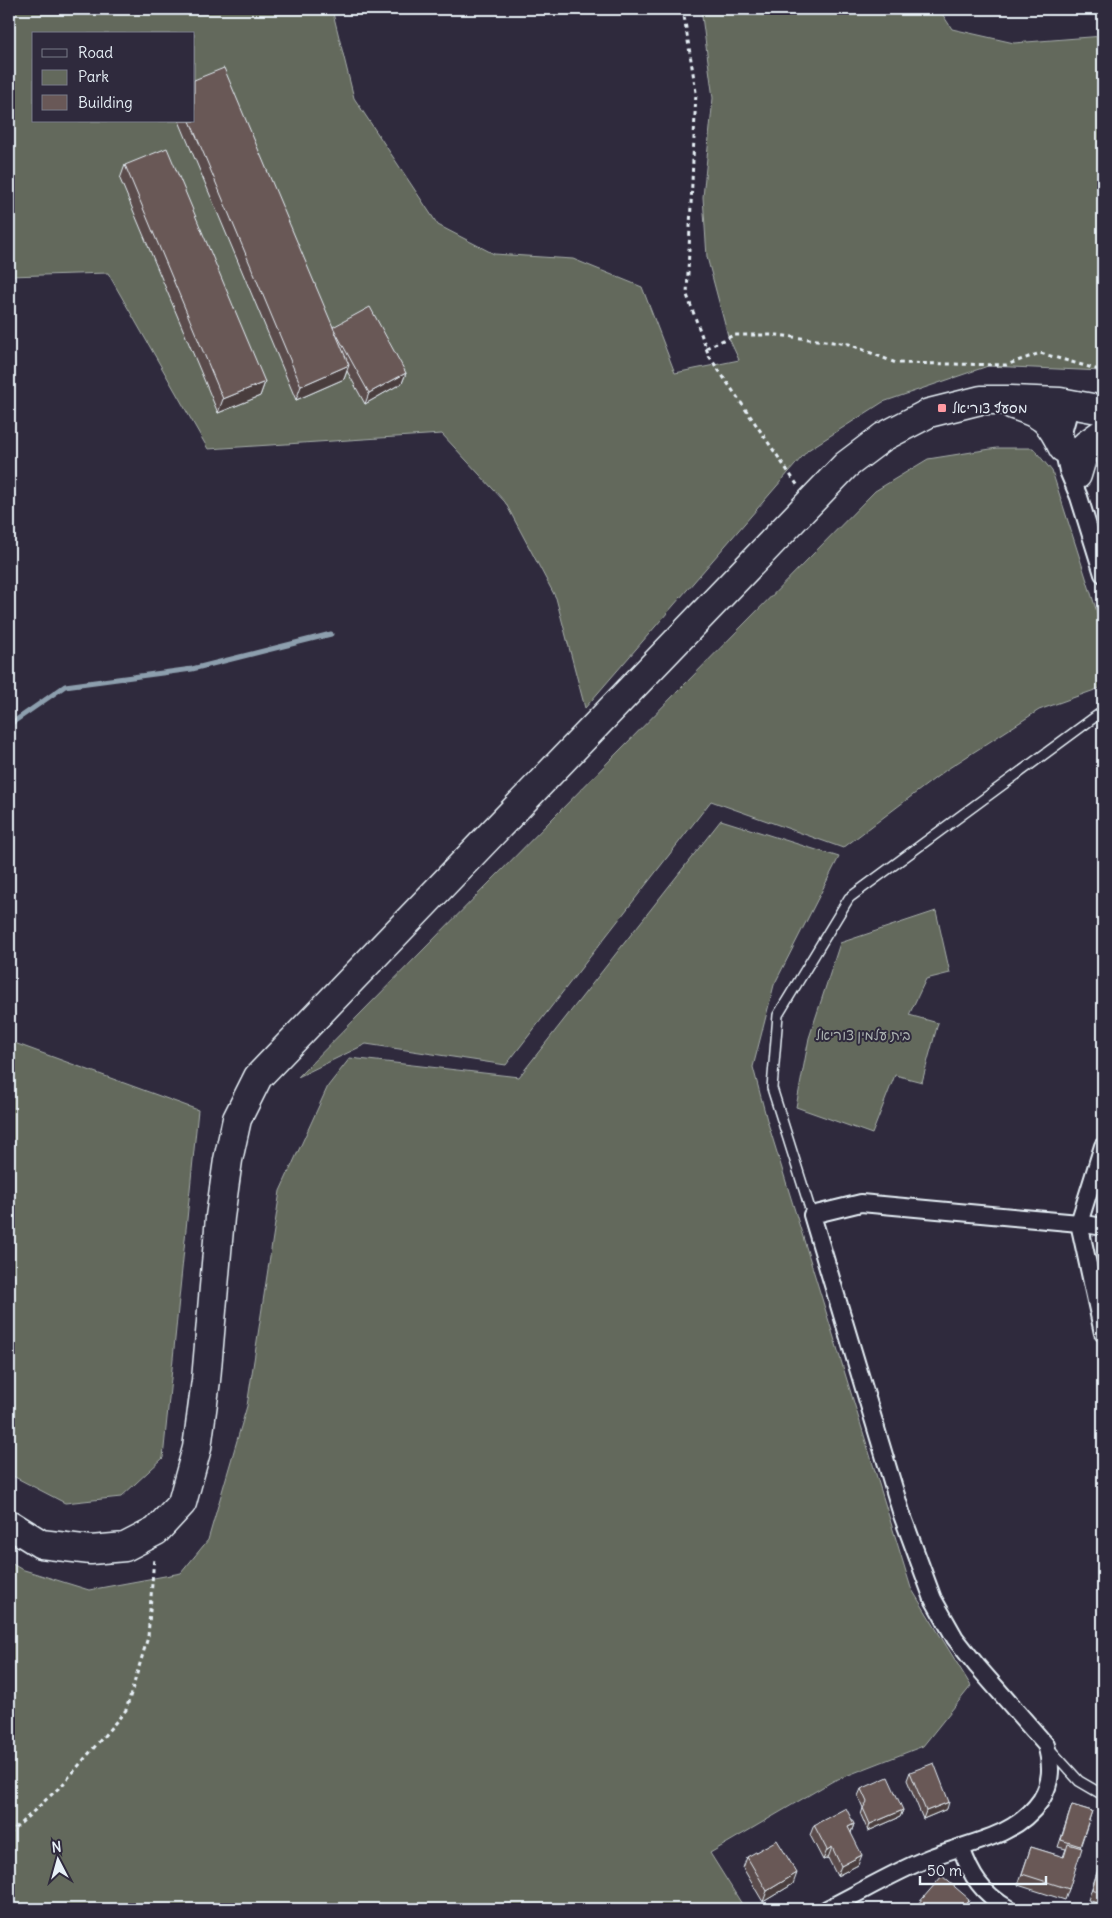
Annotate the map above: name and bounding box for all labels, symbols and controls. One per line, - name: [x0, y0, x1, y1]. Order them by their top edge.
- legend: [32, 32, 195, 122]
- text: Road: [78, 43, 113, 62]
- text: Park: [78, 67, 109, 86]
- text: Building: [78, 93, 133, 112]
- place label: מסעף צוריאל: [952, 399, 1027, 417]
- marker: מסעף צוריאל: [936, 402, 948, 414]
- park label: בית עלמין צוריאל: [816, 1026, 910, 1044]
- north arrow: [32, 1836, 82, 1886]
- text: N: [51, 1838, 62, 1857]
- scale bar: [920, 1853, 1046, 1885]
- text: 50 m: [927, 1861, 962, 1880]

